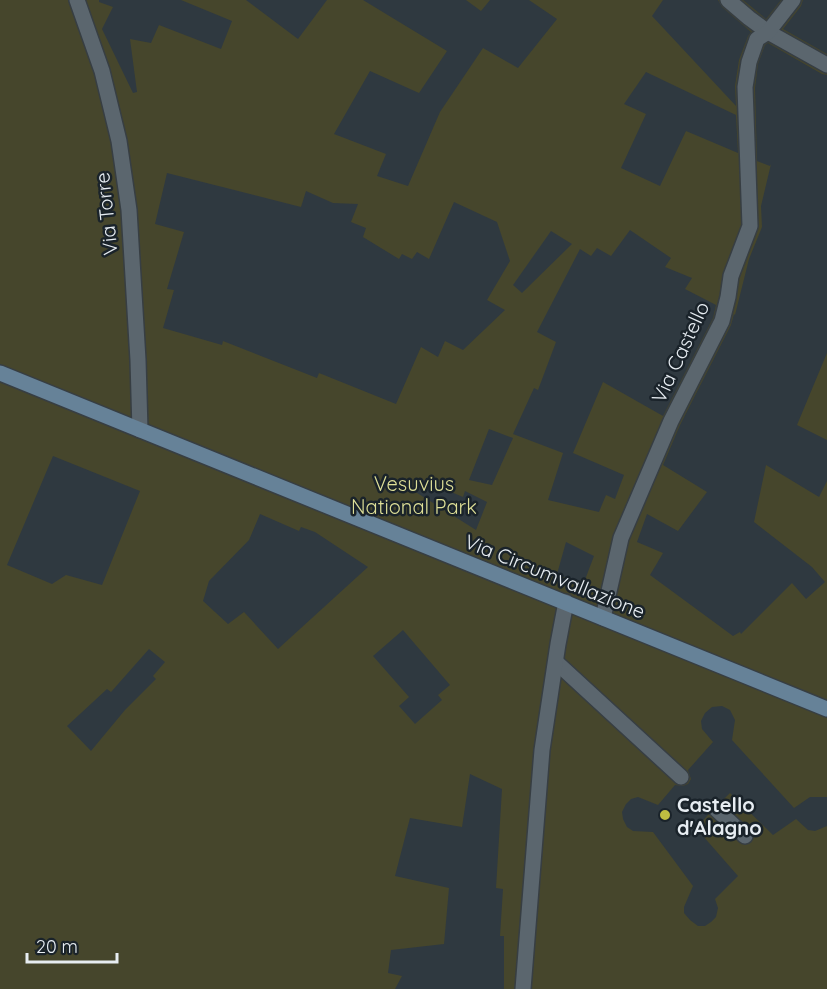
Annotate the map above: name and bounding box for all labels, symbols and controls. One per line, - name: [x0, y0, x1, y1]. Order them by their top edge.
- street label: Via Torre: [89, 171, 123, 257]
- street label: Via Castello: [646, 297, 714, 407]
- park label: Vesuvius National Park: [351, 471, 477, 519]
- street label: Via Circumvallazione: [461, 528, 649, 624]
- place label: Castello d'Alagno: [677, 792, 762, 840]
- marker: Castello d'Alagno: [658, 808, 672, 822]
- scale bar: [27, 926, 117, 964]
- text: 20 m: [36, 935, 78, 958]

